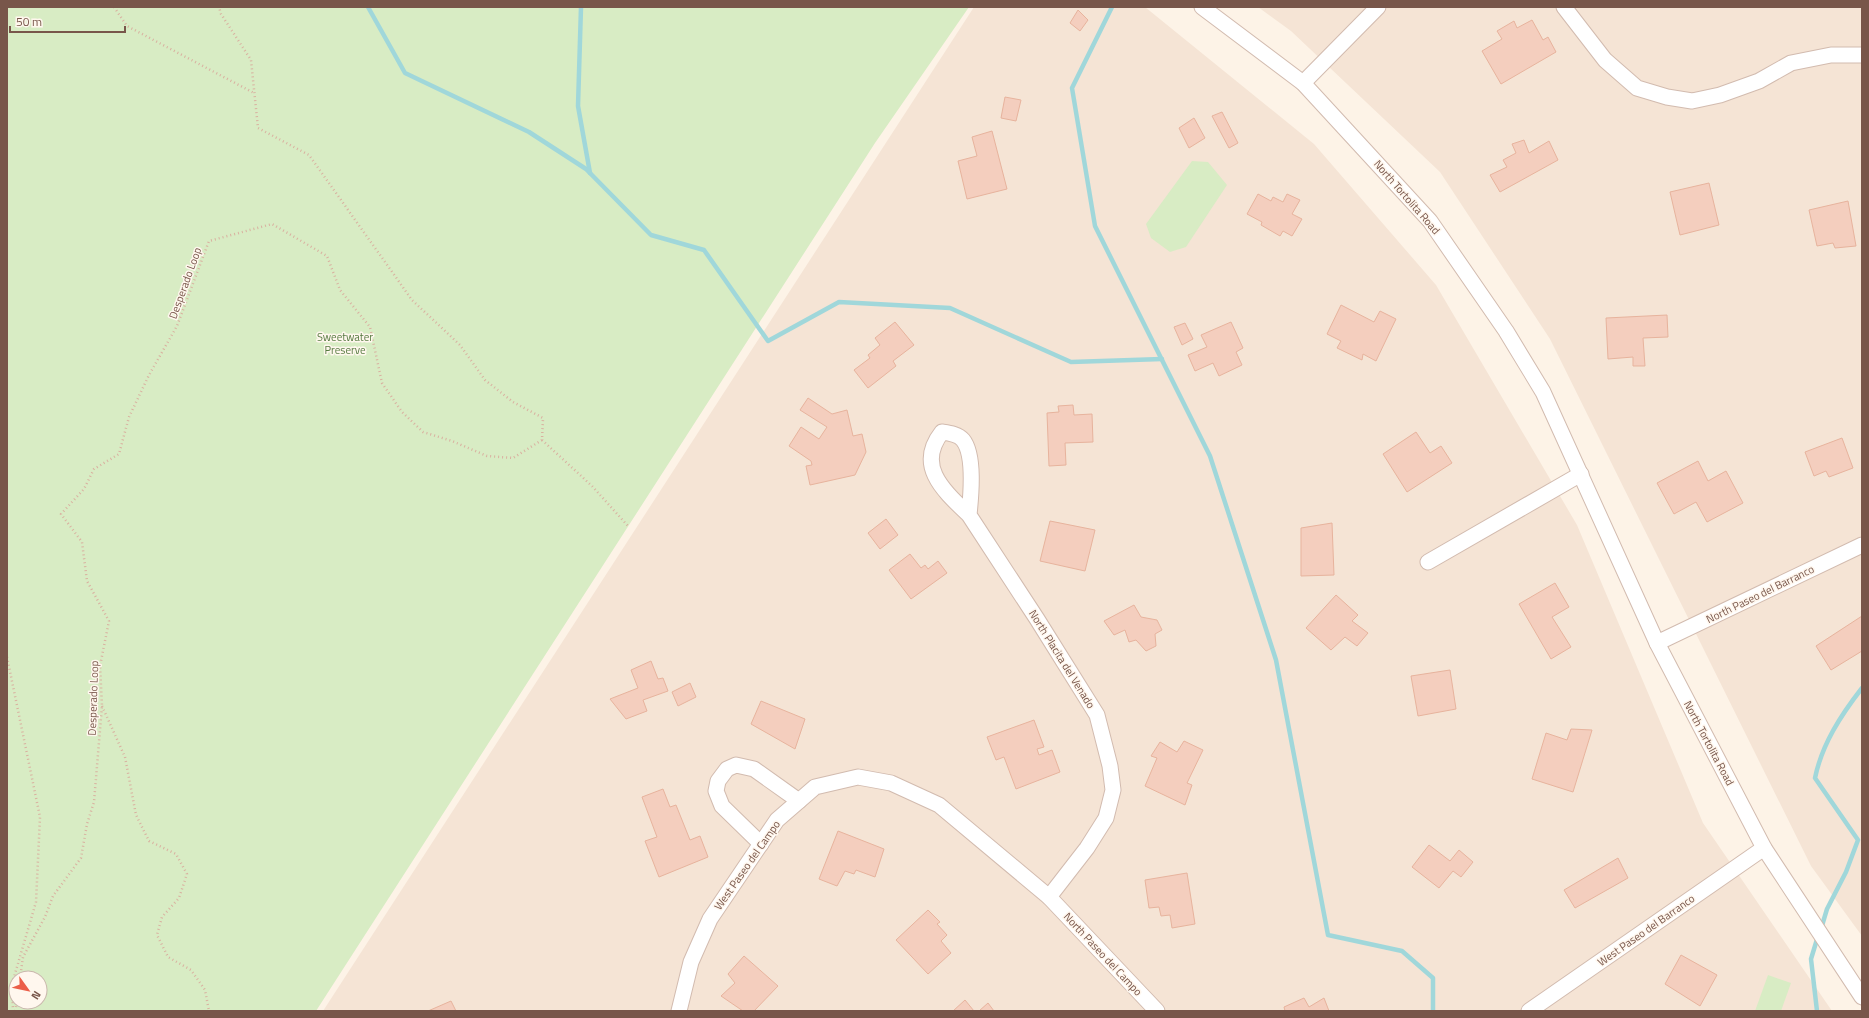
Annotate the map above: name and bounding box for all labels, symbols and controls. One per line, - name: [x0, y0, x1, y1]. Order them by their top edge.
- scale bar: [10, 8, 125, 34]
- text: 50 m: [16, 12, 42, 31]
- street label: North Tortolita Road: [1370, 156, 1444, 238]
- street label: Desperado Loop: [165, 245, 205, 321]
- park label: Sweetwater Preserve: [317, 329, 373, 358]
- street label: North Paseo del Barranco: [1703, 561, 1817, 627]
- street label: North Placita del Venado: [1025, 607, 1099, 712]
- street label: Desperado Loop: [84, 660, 102, 736]
- street label: North Tortolita Road: [1680, 698, 1738, 788]
- street label: West Paseo del Campo: [710, 817, 784, 913]
- street label: West Paseo del Barranco: [1594, 890, 1698, 970]
- street label: North Paseo del Campo: [1060, 909, 1146, 999]
- north arrow: [8, 970, 48, 1010]
- text: N: [28, 988, 45, 1003]

